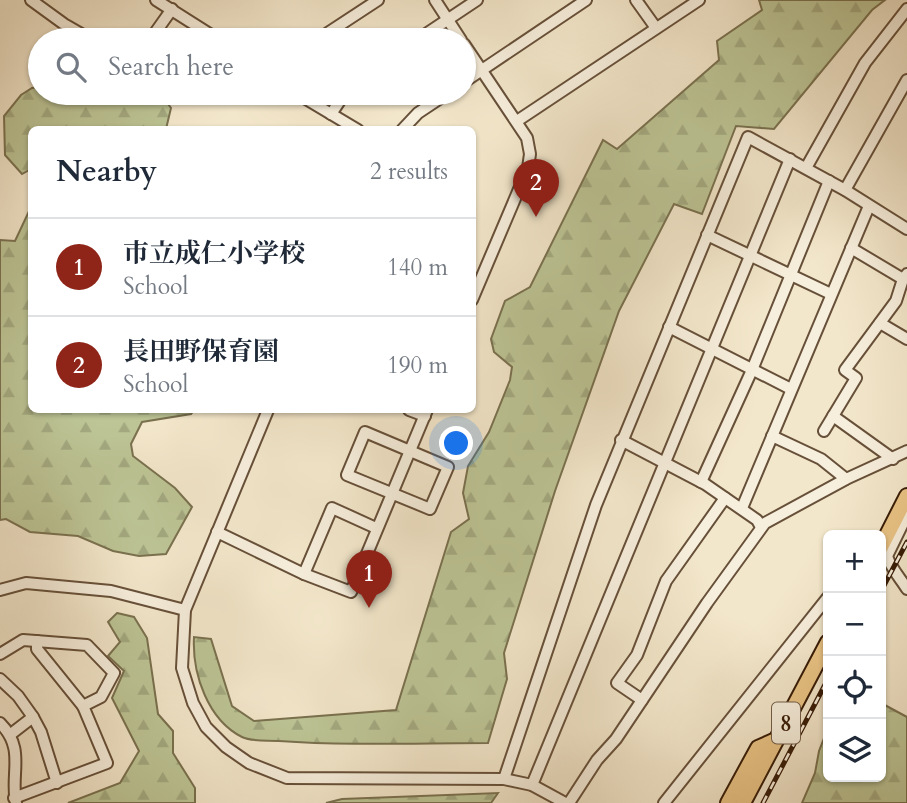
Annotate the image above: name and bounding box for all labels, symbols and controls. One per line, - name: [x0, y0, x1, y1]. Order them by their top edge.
- search box: [28, 28, 476, 105]
- icon: search: [52, 48, 90, 86]
- text: Search here: [108, 49, 234, 84]
- text: Nearby: [56, 151, 157, 192]
- text: 2 results: [370, 156, 448, 187]
- pin: 2: [513, 159, 559, 217]
- text: 市立成仁小学校: [123, 236, 305, 271]
- text: 1: [73, 252, 85, 283]
- text: 140 m: [387, 252, 448, 283]
- text: School: [123, 271, 188, 302]
- text: 長田野保育園: [123, 334, 279, 369]
- text: 2: [73, 350, 85, 381]
- text: 190 m: [387, 350, 448, 381]
- text: School: [123, 369, 188, 400]
- your location: [439, 426, 473, 460]
- map controls: [823, 530, 886, 782]
- button: +: [823, 530, 886, 593]
- pin: 1: [346, 550, 392, 608]
- button: −: [823, 593, 886, 656]
- button: locate: [823, 656, 886, 719]
- road number: 8: [772, 702, 800, 744]
- button: layers: [823, 719, 886, 782]

